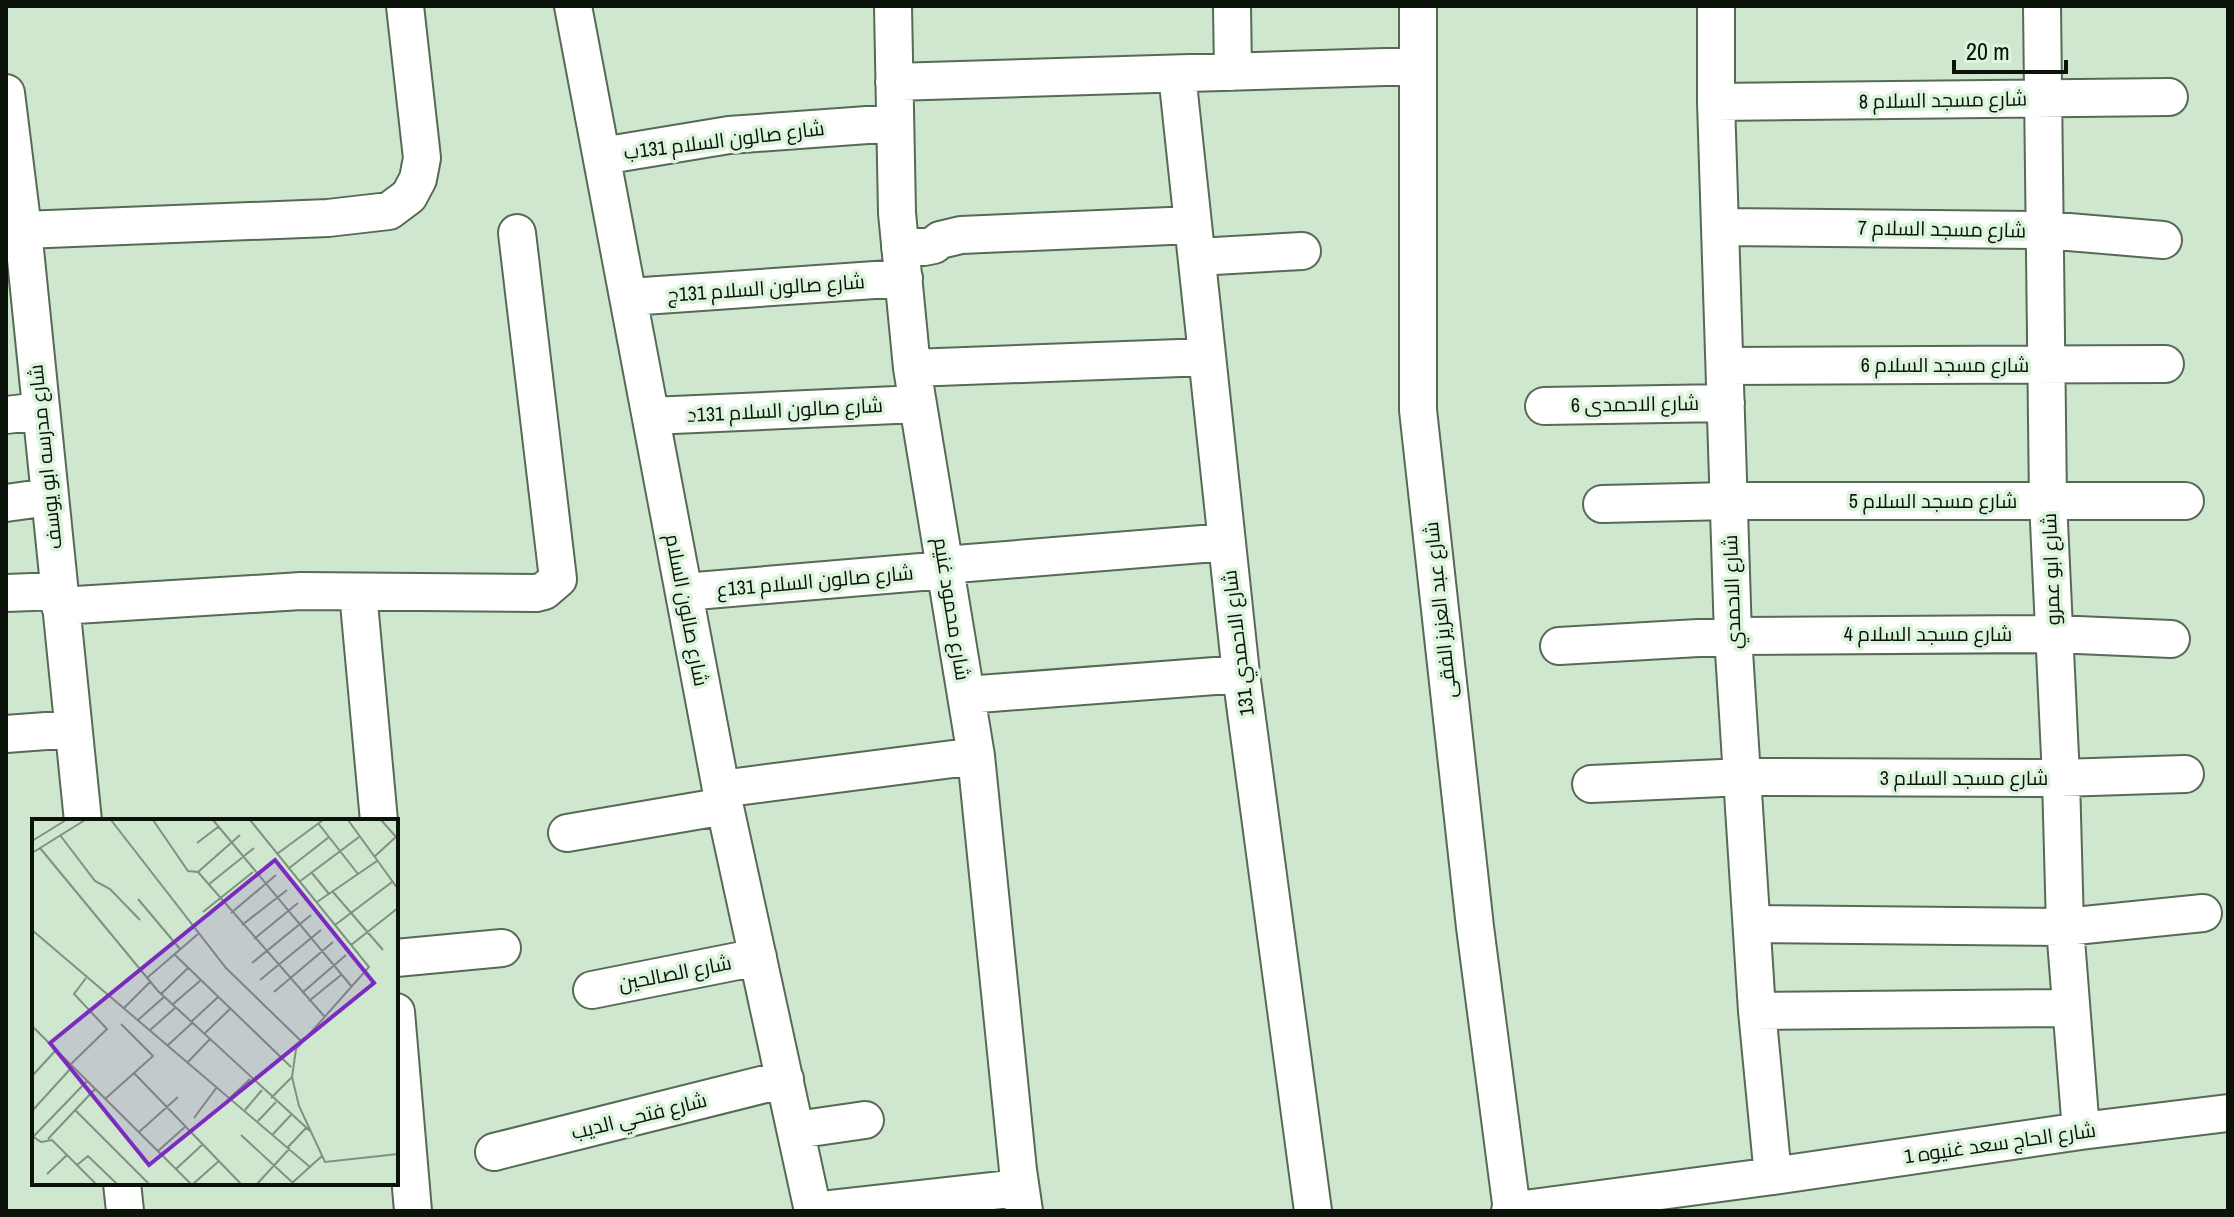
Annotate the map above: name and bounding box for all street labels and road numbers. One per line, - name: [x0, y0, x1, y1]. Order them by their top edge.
- street label: شارع مسجد السلام 8: [1859, 85, 2027, 115]
- street label: شارع صالون السلام 131ب: [622, 114, 826, 166]
- street label: شارع مسجد السلام 7: [1858, 214, 2026, 244]
- street label: شارع صالون السلام 131ج: [666, 267, 866, 309]
- street label: شارع مسجد السلام 6: [1861, 351, 2029, 379]
- street label: شارع مدرسه ابو يوسف: [21, 363, 69, 551]
- street label: شارع الاحمدى 6: [1571, 389, 1699, 419]
- street label: شارع صالون السلام 131د: [686, 391, 884, 429]
- street label: شارع مسجد السلام 5: [1849, 487, 2017, 515]
- street label: شارع ابو عمرو: [2035, 512, 2067, 626]
- street label: شارع عبد العزيز الفقى: [1417, 520, 1463, 700]
- street label: شارع صالون السلام: [659, 531, 715, 689]
- street label: شارع الاحمدي: [1716, 534, 1750, 650]
- street label: شارع محمود غنيم: [927, 536, 977, 682]
- street label: شارع صالون السلام 131ع: [715, 558, 915, 604]
- street label: شارع الاحمدي 131: [1215, 568, 1263, 718]
- street label: شارع مسجد السلام 4: [1844, 620, 2012, 648]
- street label: شارع مسجد السلام 3: [1880, 764, 2048, 792]
- street label: شارع الصالحين: [616, 948, 734, 998]
- street label: شارع فتحي الديب: [568, 1086, 710, 1148]
- street label: شارع الحاج سعد غنيوه 1: [1902, 1116, 2098, 1170]

